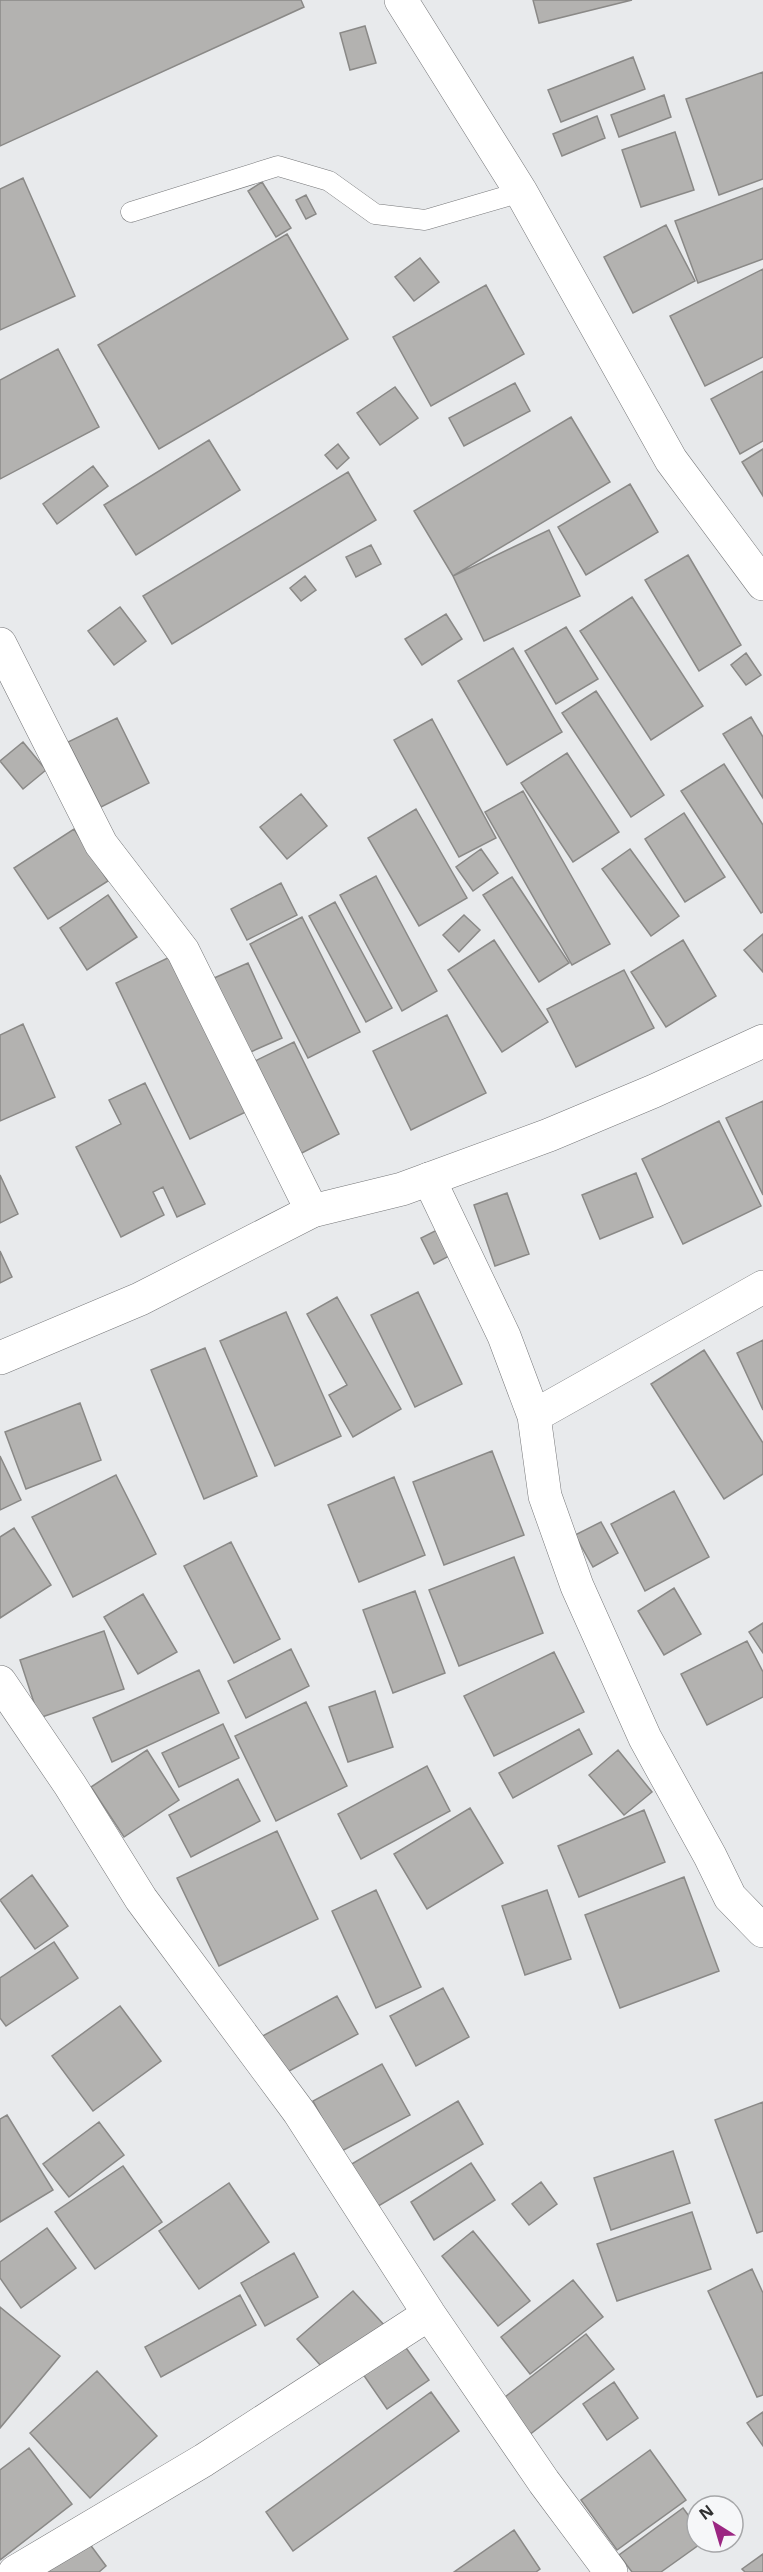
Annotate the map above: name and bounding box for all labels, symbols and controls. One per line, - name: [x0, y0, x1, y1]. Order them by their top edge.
- north arrow: [685, 2494, 745, 2554]
- text: N: [694, 2499, 718, 2525]

